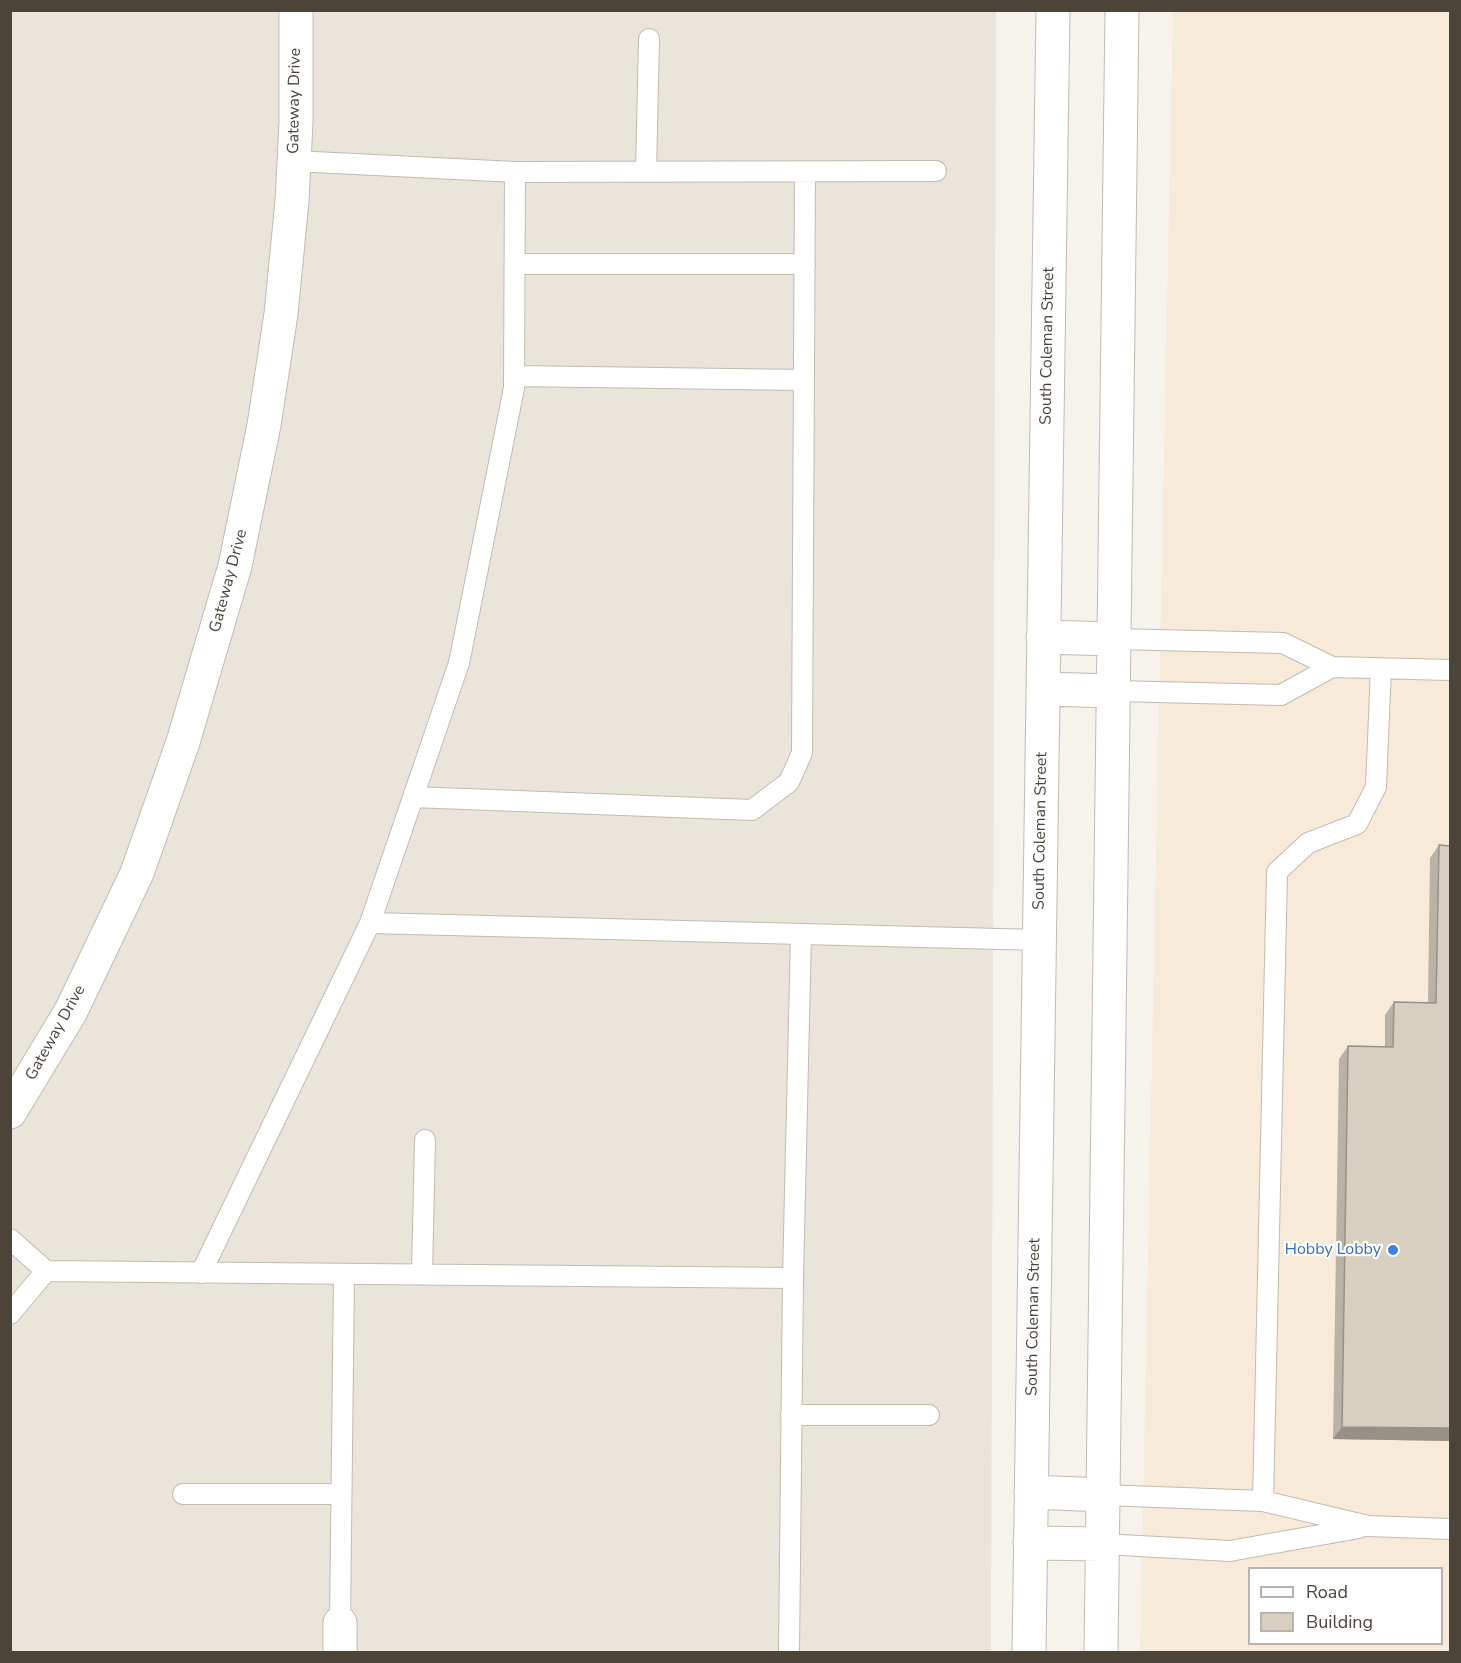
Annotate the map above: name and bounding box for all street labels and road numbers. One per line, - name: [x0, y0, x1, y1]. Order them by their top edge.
- street label: Gateway Drive: [284, 48, 306, 154]
- street label: South Coleman Street: [1037, 267, 1059, 425]
- street label: Gateway Drive: [206, 527, 252, 635]
- street label: South Coleman Street: [1030, 752, 1052, 910]
- street label: Gateway Drive: [22, 982, 90, 1084]
- street label: South Coleman Street: [1023, 1238, 1045, 1396]

